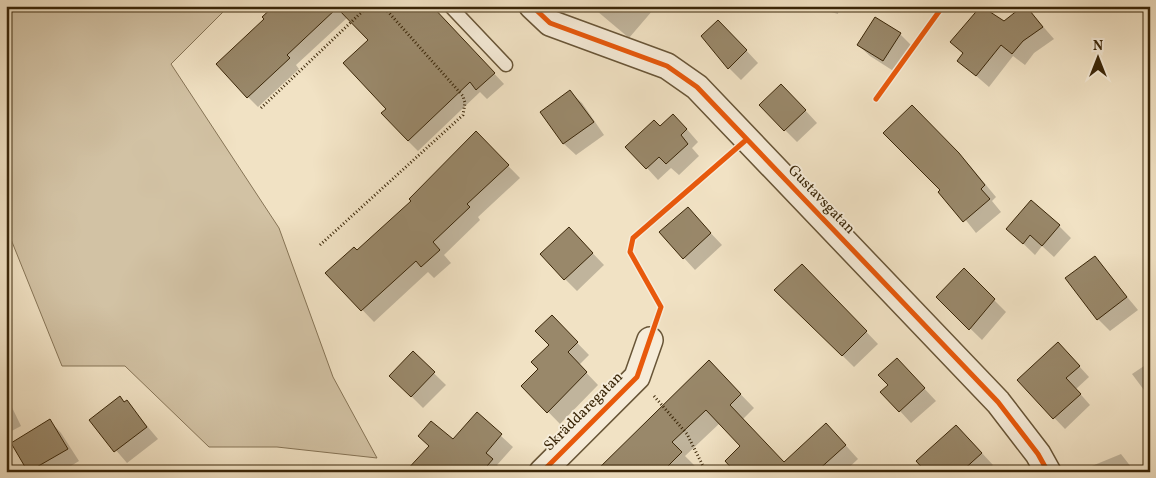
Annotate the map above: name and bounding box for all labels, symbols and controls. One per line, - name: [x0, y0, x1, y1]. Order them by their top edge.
- north arrow: [1074, 32, 1124, 82]
- text: N: [1093, 37, 1103, 56]
- street label: Gustavsgatan: [783, 161, 860, 239]
- street label: Skräddaregatan: [540, 368, 628, 456]

